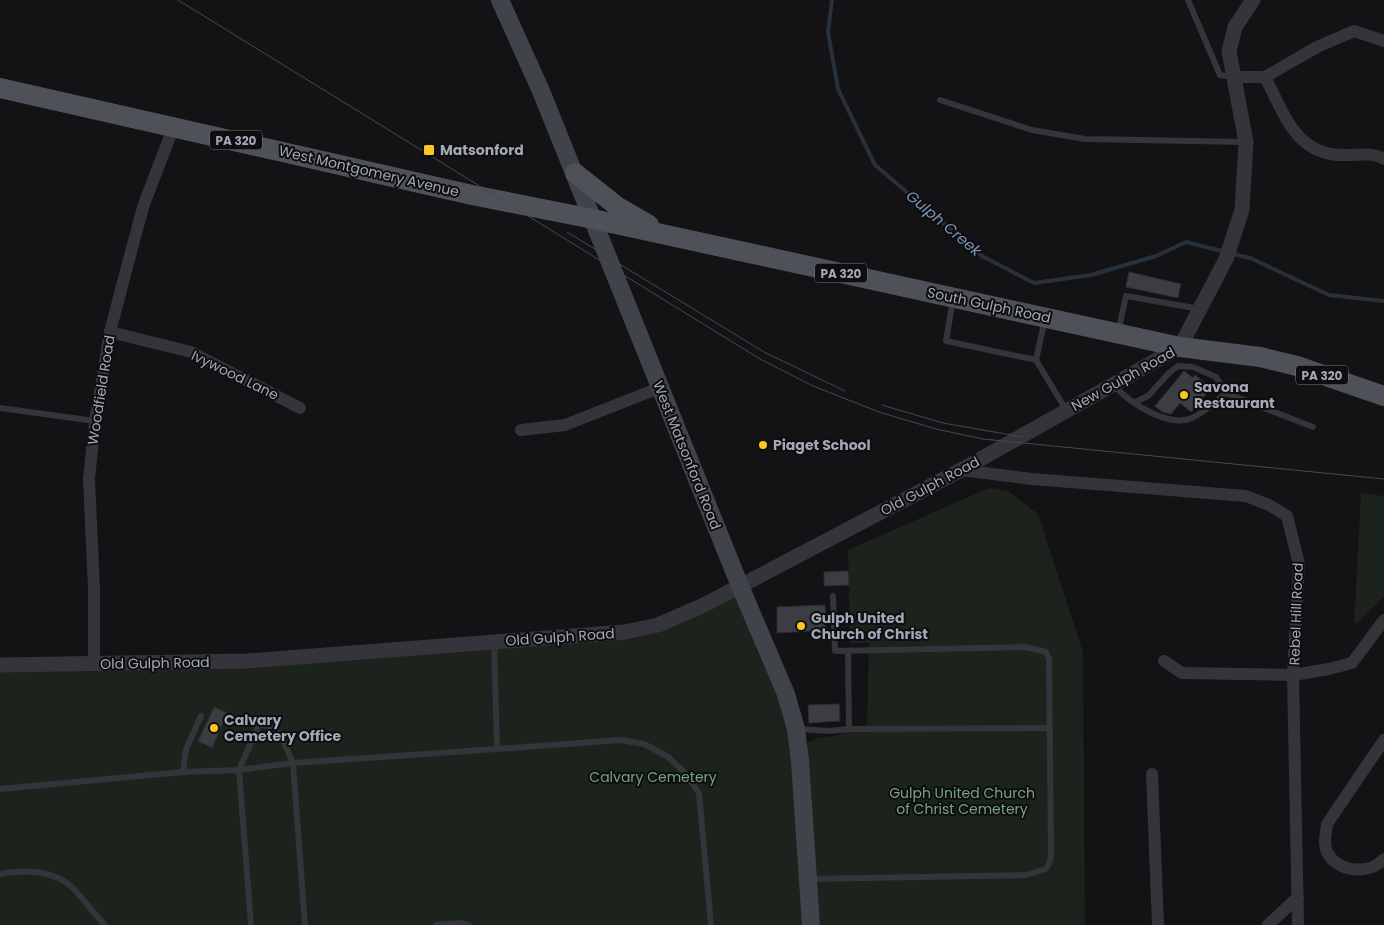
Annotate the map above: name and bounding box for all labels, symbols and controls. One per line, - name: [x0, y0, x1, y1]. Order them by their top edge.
- road number: PA 320: [210, 130, 262, 150]
- place label: Matsonford: [440, 140, 524, 160]
- street label: West Montgomery Avenue: [277, 141, 461, 202]
- marker: Matsonford: [422, 143, 436, 157]
- water label: Gulph Creek: [902, 185, 987, 262]
- road number: PA 320: [815, 264, 867, 282]
- street label: South Gulph Road: [925, 282, 1053, 328]
- street label: Woodfield Road: [82, 334, 120, 446]
- street label: New Gulph Road: [1068, 342, 1178, 416]
- street label: Ivywood Lane: [188, 345, 282, 405]
- road number: PA 320: [1296, 366, 1348, 384]
- place label: Savona Restaurant: [1194, 377, 1275, 413]
- street label: West Matsonford Road: [648, 378, 726, 532]
- marker: Savona Restaurant: [1178, 389, 1190, 401]
- place label: Piaget School: [773, 435, 871, 455]
- marker: Piaget School: [757, 439, 769, 451]
- street label: Old Gulph Road: [877, 451, 983, 521]
- street label: Rebel Hill Road: [1284, 562, 1308, 666]
- place label: Gulph United Church of Christ: [811, 608, 928, 644]
- marker: Gulph United Church of Christ: [795, 620, 807, 632]
- street label: Old Gulph Road: [505, 623, 615, 651]
- street label: Old Gulph Road: [100, 652, 210, 674]
- place label: Calvary Cemetery Office: [224, 710, 342, 746]
- marker: Calvary Cemetery Office: [208, 722, 220, 734]
- park label: Calvary Cemetery: [589, 767, 717, 787]
- park label: Gulph United Church of Christ Cemetery: [889, 783, 1035, 819]

